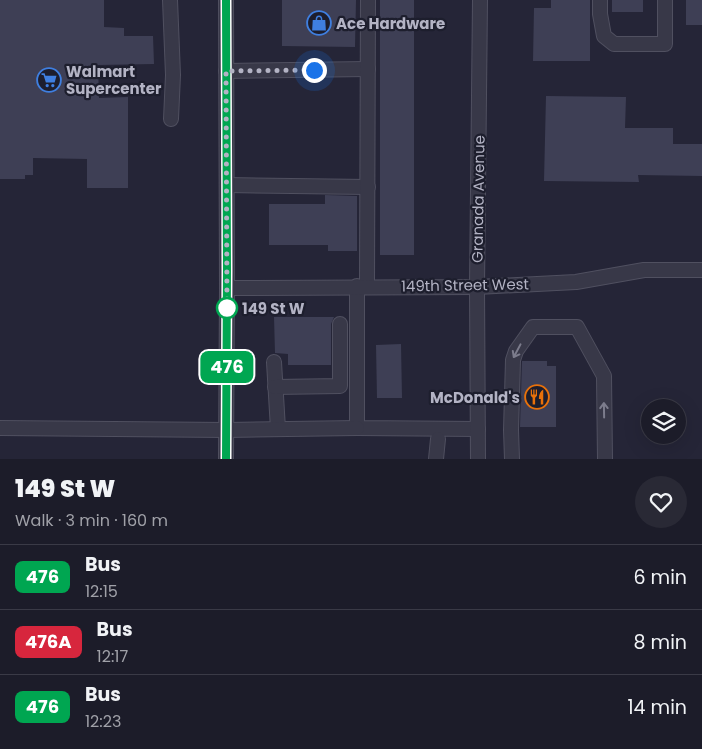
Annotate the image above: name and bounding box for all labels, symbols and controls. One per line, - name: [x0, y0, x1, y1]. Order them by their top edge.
- shop icon: Ace Hardware: [306, 10, 332, 36]
- place label: Ace Hardware: [336, 13, 445, 34]
- your location: [302, 58, 327, 83]
- place label: Walmart Supercenter: [66, 61, 162, 99]
- supermarket icon: Walmart Supercenter: [36, 67, 62, 93]
- street label: Granada Avenue: [466, 135, 490, 263]
- street label: 149th Street West: [401, 273, 529, 297]
- marker: 149 St W: [216, 297, 238, 319]
- place label: 149 St W: [242, 298, 305, 319]
- one-way arrow: [512, 343, 521, 358]
- line badge: 476: [198, 351, 256, 383]
- text: 476: [210, 354, 244, 379]
- restaurant icon: McDonald's: [524, 384, 550, 410]
- place label: McDonald's: [430, 387, 520, 408]
- map controls: [641, 399, 686, 444]
- button: layers: [641, 399, 686, 444]
- one-way arrow: [600, 403, 609, 419]
- text: 149 St W: [15, 472, 115, 505]
- button: heart: [635, 476, 687, 528]
- text: Walk · 3 min · 160 m: [15, 509, 168, 532]
- text: Bus: [85, 551, 121, 578]
- text: 476: [26, 564, 59, 589]
- text: 6 min: [633, 564, 687, 591]
- text: 12:15: [85, 580, 118, 603]
- text: Bus: [97, 616, 133, 643]
- text: 476A: [25, 629, 72, 654]
- text: 8 min: [634, 629, 687, 656]
- text: 12:17: [97, 645, 128, 668]
- text: Bus: [85, 681, 121, 708]
- text: 476: [26, 694, 59, 719]
- text: 14 min: [627, 694, 687, 721]
- text: 12:23: [85, 710, 121, 733]

